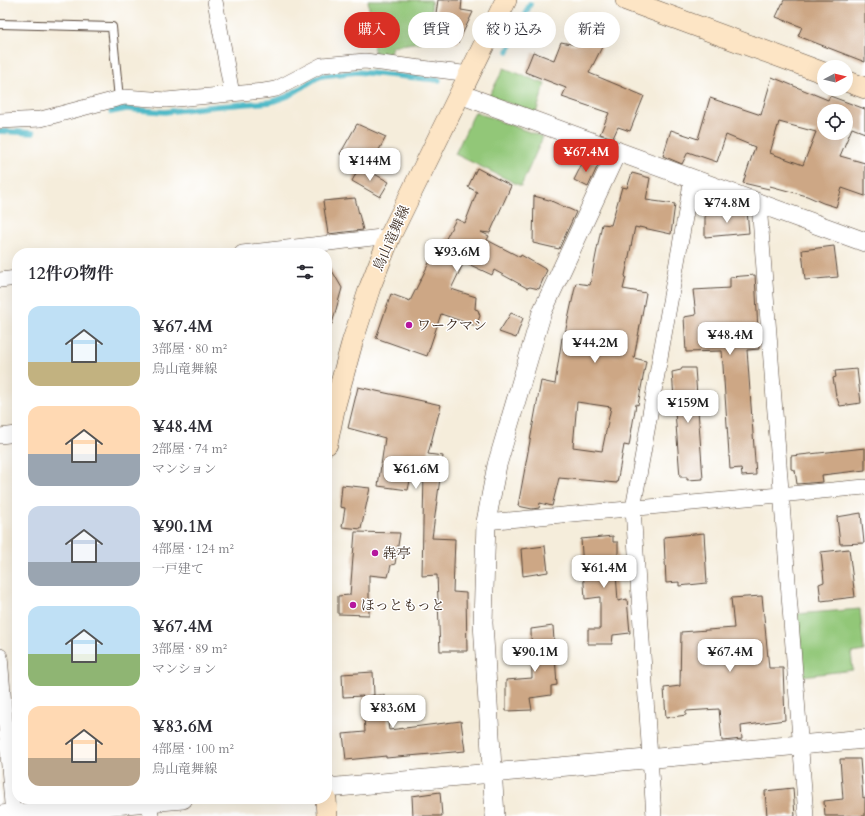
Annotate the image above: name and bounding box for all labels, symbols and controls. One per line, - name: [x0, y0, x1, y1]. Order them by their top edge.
- chip: 購入: [344, 12, 400, 48]
- chip: 賃貸: [408, 12, 464, 48]
- chip: 絞り込み: [472, 12, 556, 48]
- chip: 新着: [564, 12, 620, 48]
- north arrow: [817, 60, 853, 96]
- map controls: [817, 60, 853, 140]
- button: locate: [817, 104, 853, 140]
- pin: ¥67.4M: [553, 139, 619, 173]
- text: ¥67.4M: [563, 143, 609, 161]
- pin: ¥144M: [342, 148, 398, 182]
- text: ¥144M: [349, 152, 391, 170]
- pin: ¥74.8M: [694, 190, 760, 224]
- text: ¥74.8M: [704, 194, 750, 212]
- street label: 鳥山竜舞線: [369, 202, 414, 274]
- pin: ¥93.6M: [424, 239, 490, 273]
- text: ¥93.6M: [434, 243, 480, 261]
- icon: filters: [294, 261, 316, 283]
- text: 12件の物件: [28, 262, 113, 285]
- text: ¥67.4M: [152, 315, 213, 338]
- place label: ワークマン: [417, 316, 487, 335]
- marker: ワークマン: [404, 320, 414, 330]
- icon: home: [60, 322, 108, 370]
- pin: ¥48.4M: [697, 322, 763, 356]
- text: ¥48.4M: [707, 326, 753, 344]
- pin: ¥44.2M: [562, 330, 628, 364]
- text: ¥44.2M: [572, 334, 618, 352]
- text: 3部屋 · 80 m²: [152, 340, 227, 358]
- text: 鳥山竜舞線: [152, 360, 217, 378]
- pin: ¥159M: [660, 390, 716, 424]
- text: ¥159M: [667, 394, 709, 412]
- text: ¥48.4M: [152, 415, 213, 438]
- icon: home: [60, 422, 108, 470]
- text: 2部屋 · 74 m²: [152, 440, 227, 458]
- pin: ¥61.6M: [383, 456, 449, 490]
- text: マンション: [152, 460, 216, 478]
- text: ¥61.6M: [393, 460, 439, 478]
- text: ¥90.1M: [152, 515, 213, 538]
- icon: home: [60, 522, 108, 570]
- text: 4部屋 · 124 m²: [152, 540, 234, 558]
- place label: 犇亭: [383, 544, 411, 563]
- marker: 犇亭: [370, 548, 380, 558]
- pin: ¥61.4M: [571, 555, 637, 589]
- text: ¥61.4M: [581, 559, 627, 577]
- text: 一戸建て: [152, 560, 204, 578]
- place label: ほっともっと: [361, 596, 445, 615]
- marker: ほっともっと: [348, 600, 358, 610]
- text: ¥67.4M: [152, 615, 213, 638]
- icon: home: [60, 622, 108, 670]
- pin: ¥90.1M: [502, 639, 568, 673]
- pin: ¥67.4M: [697, 639, 763, 673]
- text: 3部屋 · 89 m²: [152, 640, 227, 658]
- text: ¥90.1M: [512, 643, 558, 661]
- text: ¥67.4M: [707, 643, 753, 661]
- text: マンション: [152, 660, 216, 678]
- pin: ¥83.6M: [360, 695, 426, 729]
- text: ¥83.6M: [370, 699, 416, 717]
- text: ¥83.6M: [152, 715, 213, 738]
- icon: home: [60, 722, 108, 770]
- text: 4部屋 · 100 m²: [152, 740, 234, 758]
- text: 鳥山竜舞線: [152, 760, 217, 778]

